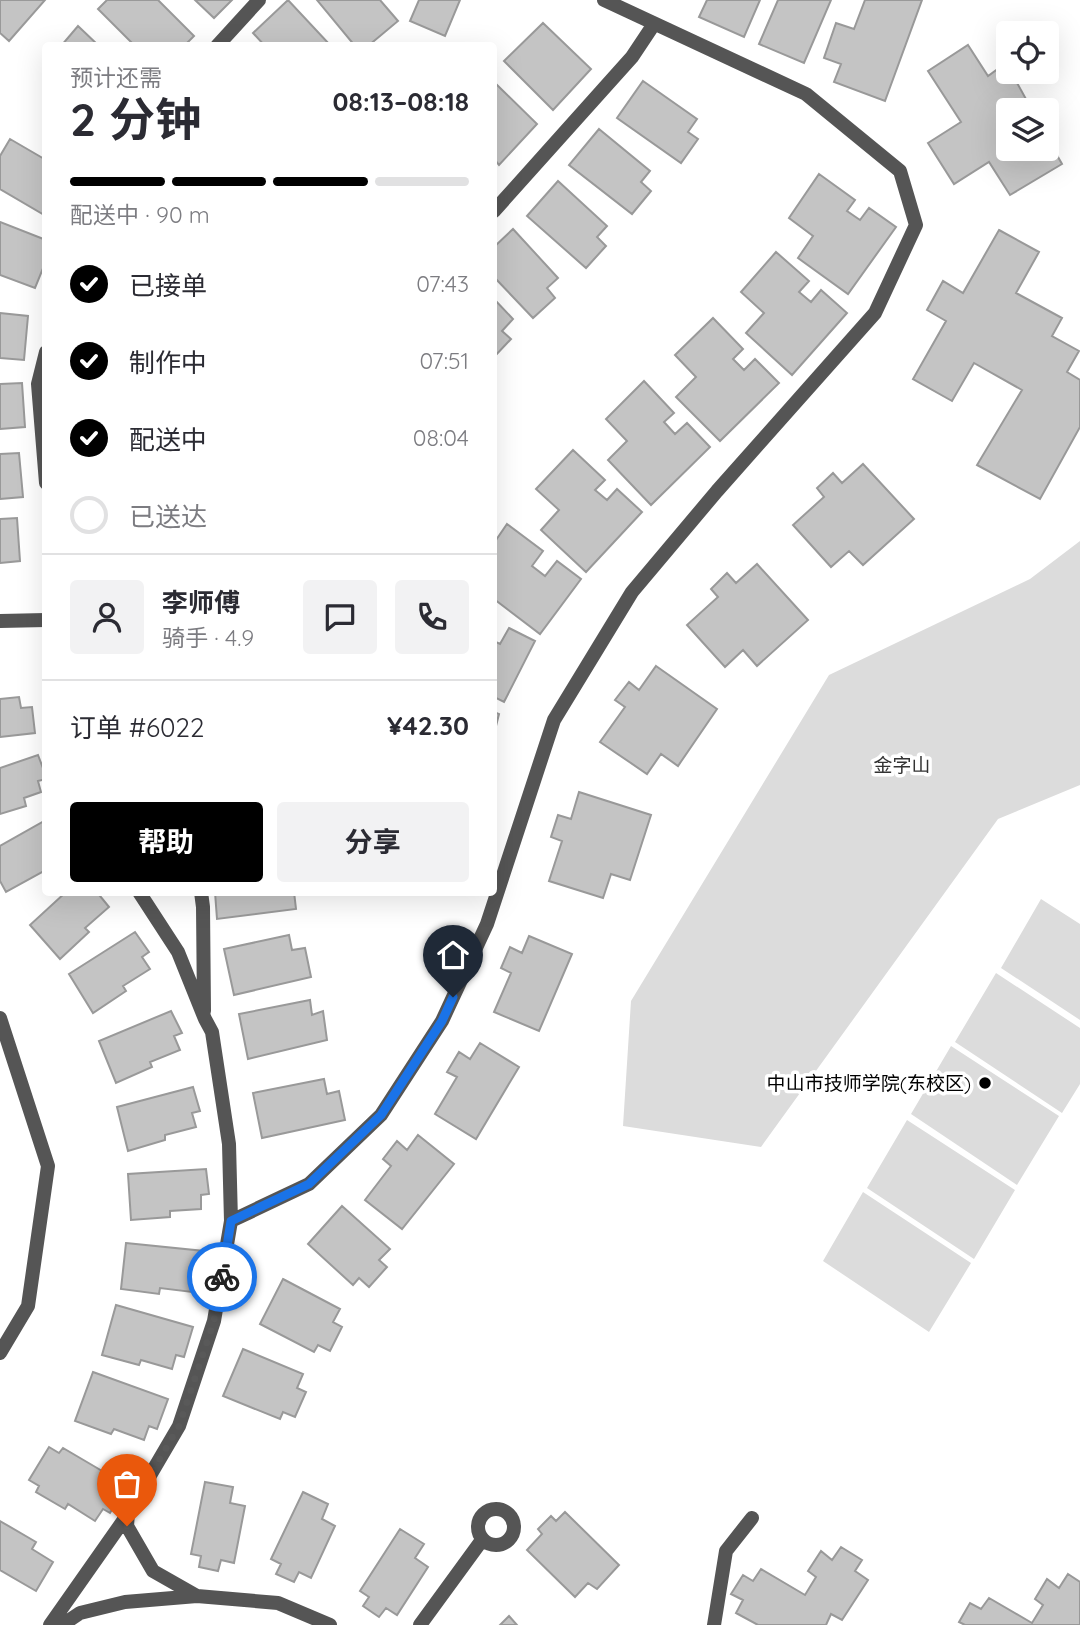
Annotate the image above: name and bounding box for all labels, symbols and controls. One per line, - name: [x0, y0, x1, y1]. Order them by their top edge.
- map controls: [996, 21, 1059, 161]
- button: locate: [996, 21, 1059, 84]
- text: 预计还需: [70, 63, 162, 92]
- text: 08:13–08:18: [333, 85, 469, 118]
- text: 2 分钟: [70, 90, 201, 148]
- button: layers: [996, 98, 1059, 161]
- text: 配送中 · 90 m: [70, 200, 210, 229]
- icon: check: [70, 265, 108, 303]
- text: 已接单: [129, 269, 207, 302]
- text: 07:43: [416, 269, 469, 298]
- icon: check: [70, 342, 108, 380]
- text: 制作中: [129, 346, 207, 379]
- text: 07:51: [419, 346, 469, 375]
- icon: check: [70, 419, 108, 457]
- text: 配送中: [129, 423, 207, 456]
- text: 08:04: [413, 423, 469, 452]
- text: 已送达: [129, 500, 207, 533]
- button: person: [70, 580, 144, 654]
- button: chat: [303, 580, 377, 654]
- button: phone: [395, 580, 469, 654]
- text: 李师傅: [162, 586, 240, 619]
- text: 骑手 · 4.9: [162, 623, 254, 652]
- text: ¥42.30: [387, 709, 469, 742]
- text: 订单 #6022: [70, 711, 204, 744]
- park label: 金字山: [873, 753, 931, 777]
- button: 帮助: [70, 802, 263, 882]
- button: 分享: [277, 802, 469, 882]
- pin: [423, 925, 483, 997]
- icon: home: [434, 936, 472, 974]
- place label: 中山市技师学院(东校区): [767, 1071, 971, 1095]
- marker: 中山市技师学院(东校区): [977, 1075, 993, 1091]
- courier: [187, 1242, 257, 1312]
- icon: bike: [203, 1258, 241, 1296]
- pin: [97, 1454, 157, 1526]
- icon: bag: [108, 1465, 146, 1503]

